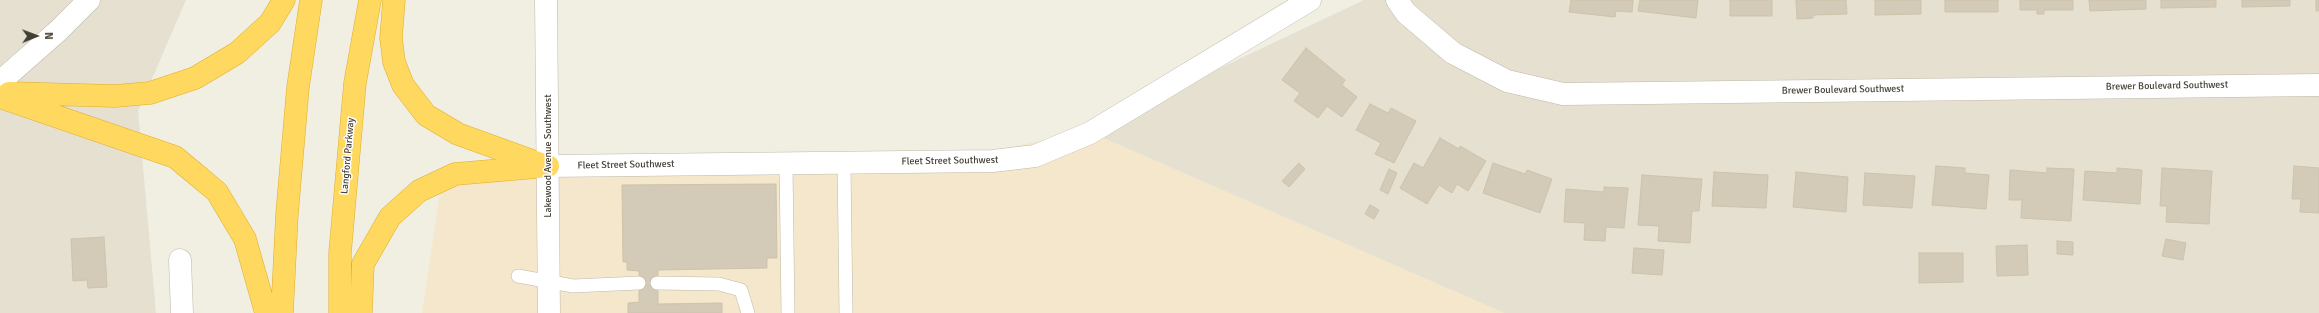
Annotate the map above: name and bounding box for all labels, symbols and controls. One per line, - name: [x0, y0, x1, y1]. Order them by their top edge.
- north arrow: [16, 16, 56, 56]
- text: N: [42, 32, 55, 40]
- street label: Brewer Boulevard Southwest: [2106, 79, 2228, 93]
- street label: Brewer Boulevard Southwest: [1782, 83, 1904, 97]
- street label: Lakewood Avenue Southwest: [542, 94, 554, 218]
- street label: Langford Parkway: [339, 117, 357, 195]
- street label: Fleet Street Southwest: [901, 154, 999, 168]
- street label: Fleet Street Southwest: [577, 158, 675, 172]

